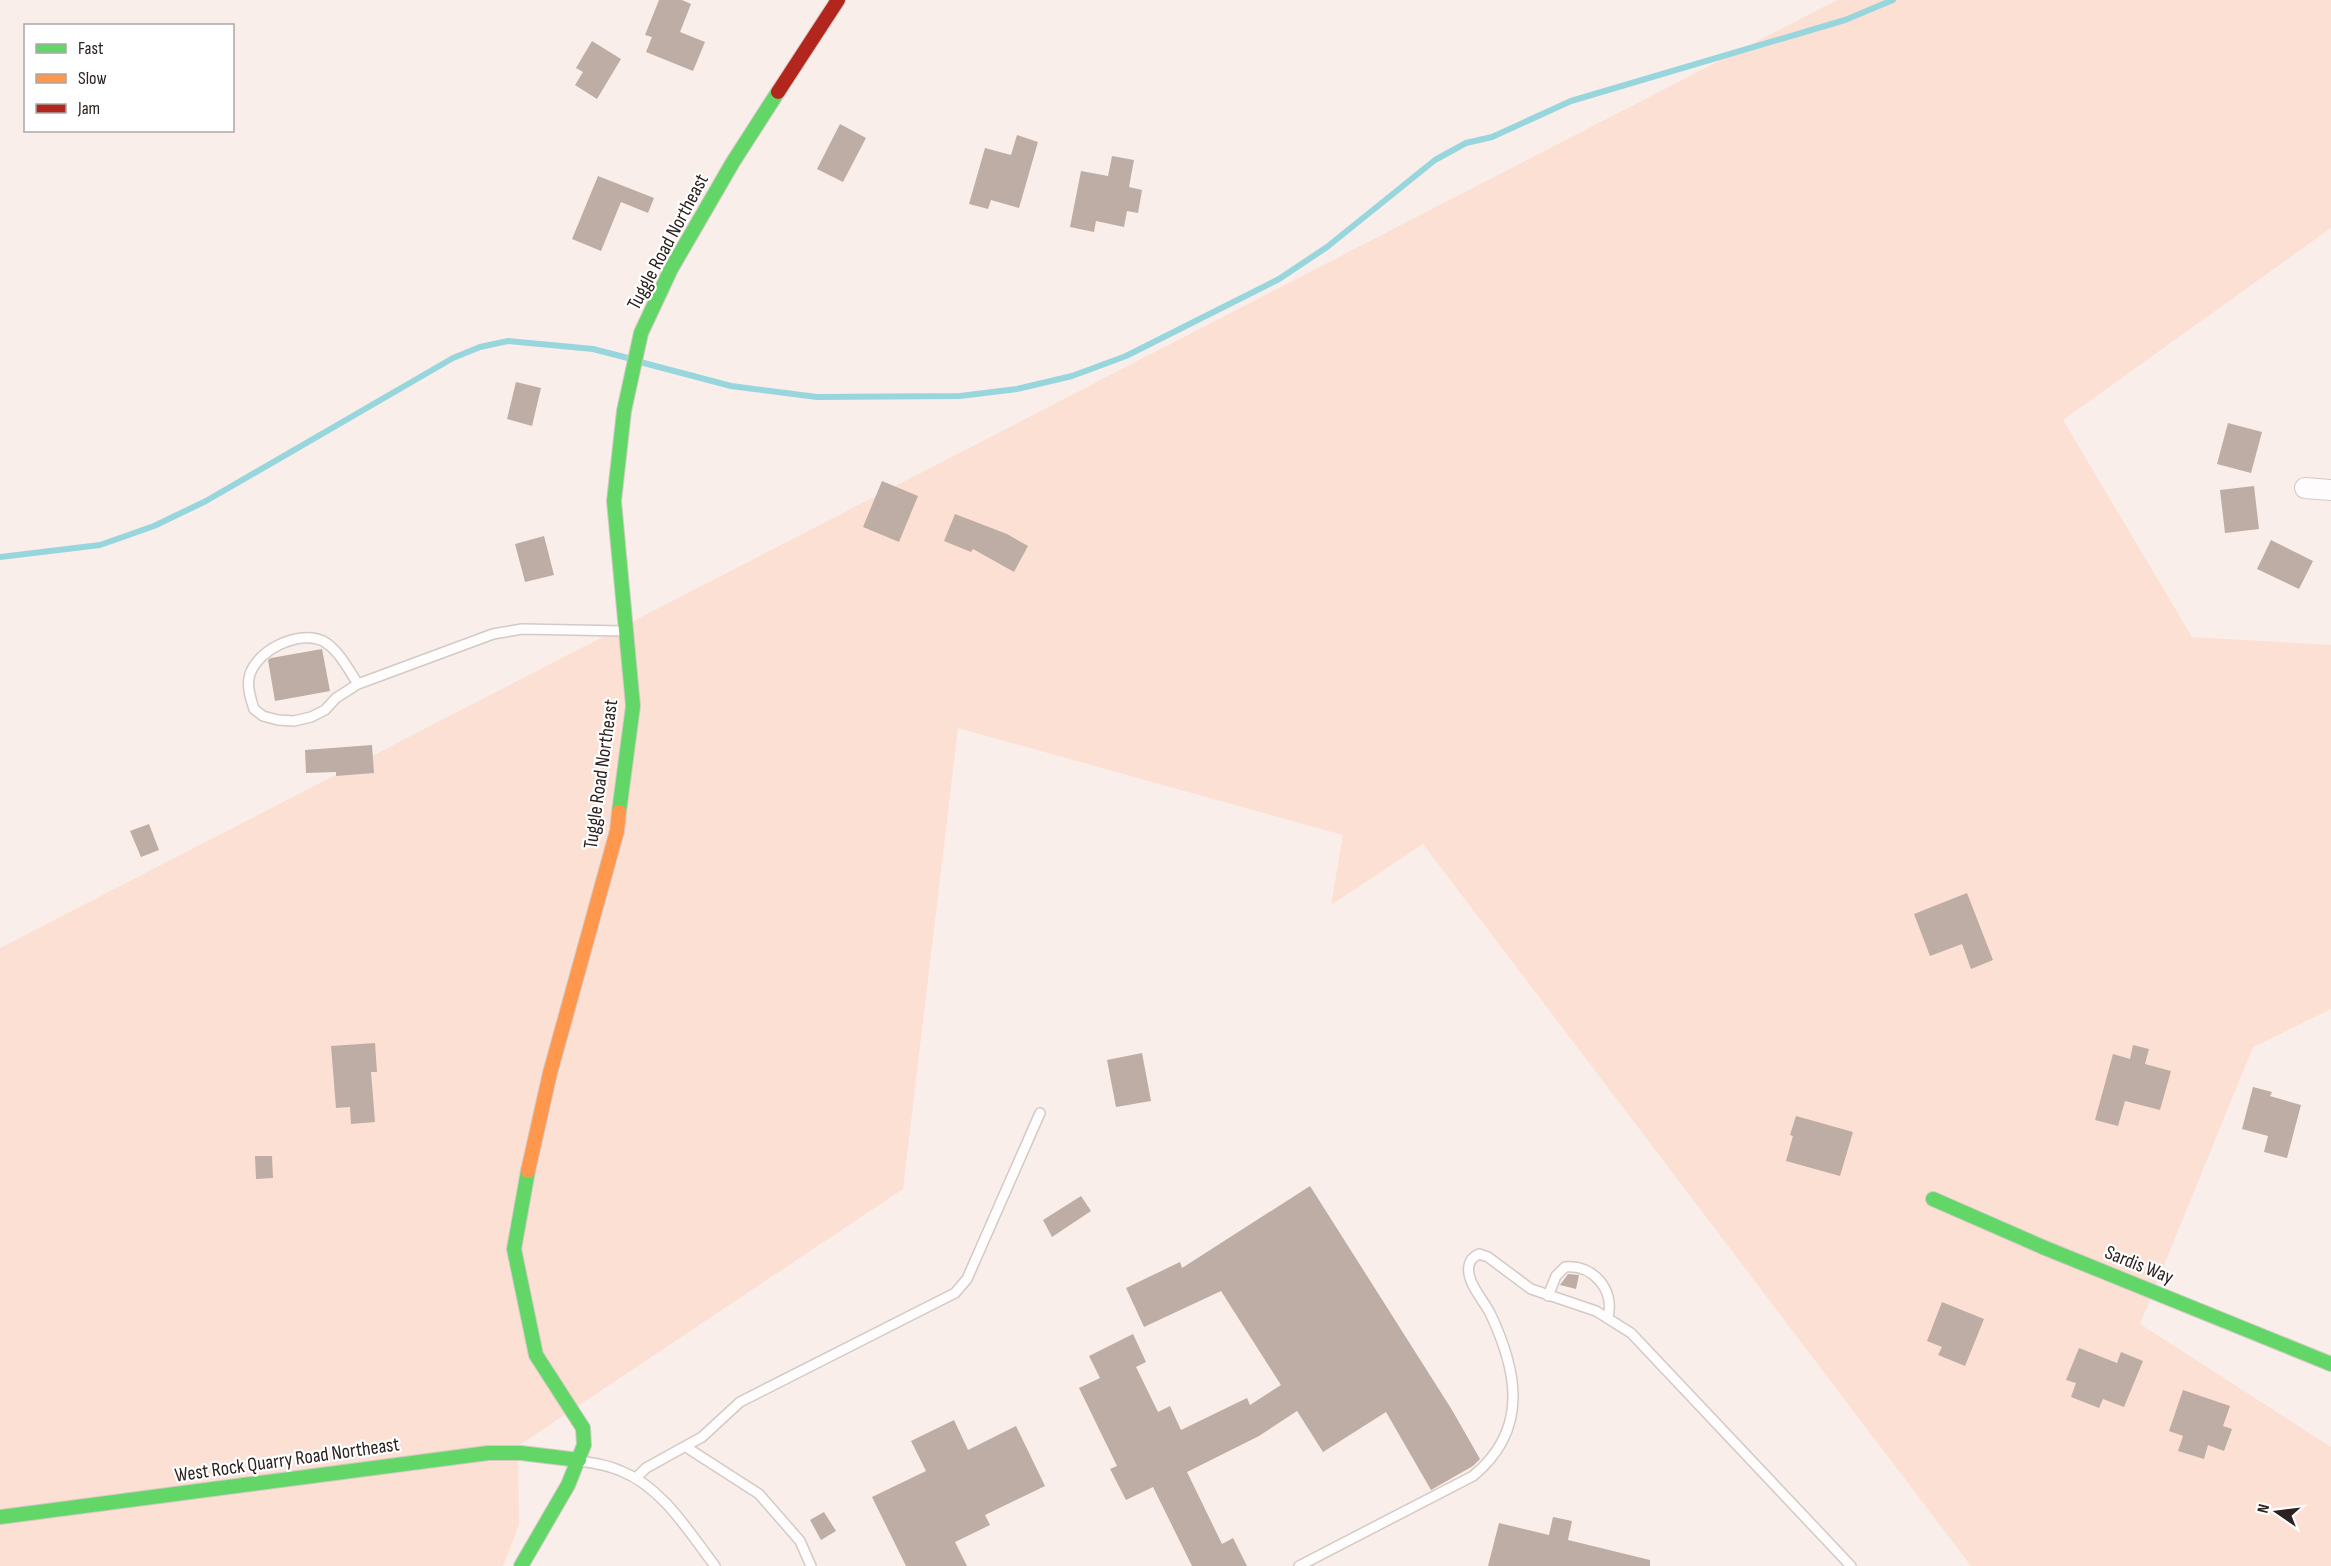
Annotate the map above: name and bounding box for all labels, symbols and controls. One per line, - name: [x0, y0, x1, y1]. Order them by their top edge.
- legend: [24, 24, 234, 132]
- text: Fast: [78, 38, 104, 59]
- text: Slow: [78, 68, 107, 89]
- text: Jam: [77, 98, 100, 119]
- street label: Tuggle Road Northeast: [622, 170, 714, 314]
- street label: Tuggle Road Northeast: [579, 698, 623, 850]
- street label: Sardis Way: [2101, 1240, 2177, 1290]
- street label: West Rock Quarry Road Northeast: [173, 1432, 401, 1488]
- north arrow: [2247, 1482, 2307, 1542]
- text: N: [2254, 1502, 2274, 1515]

